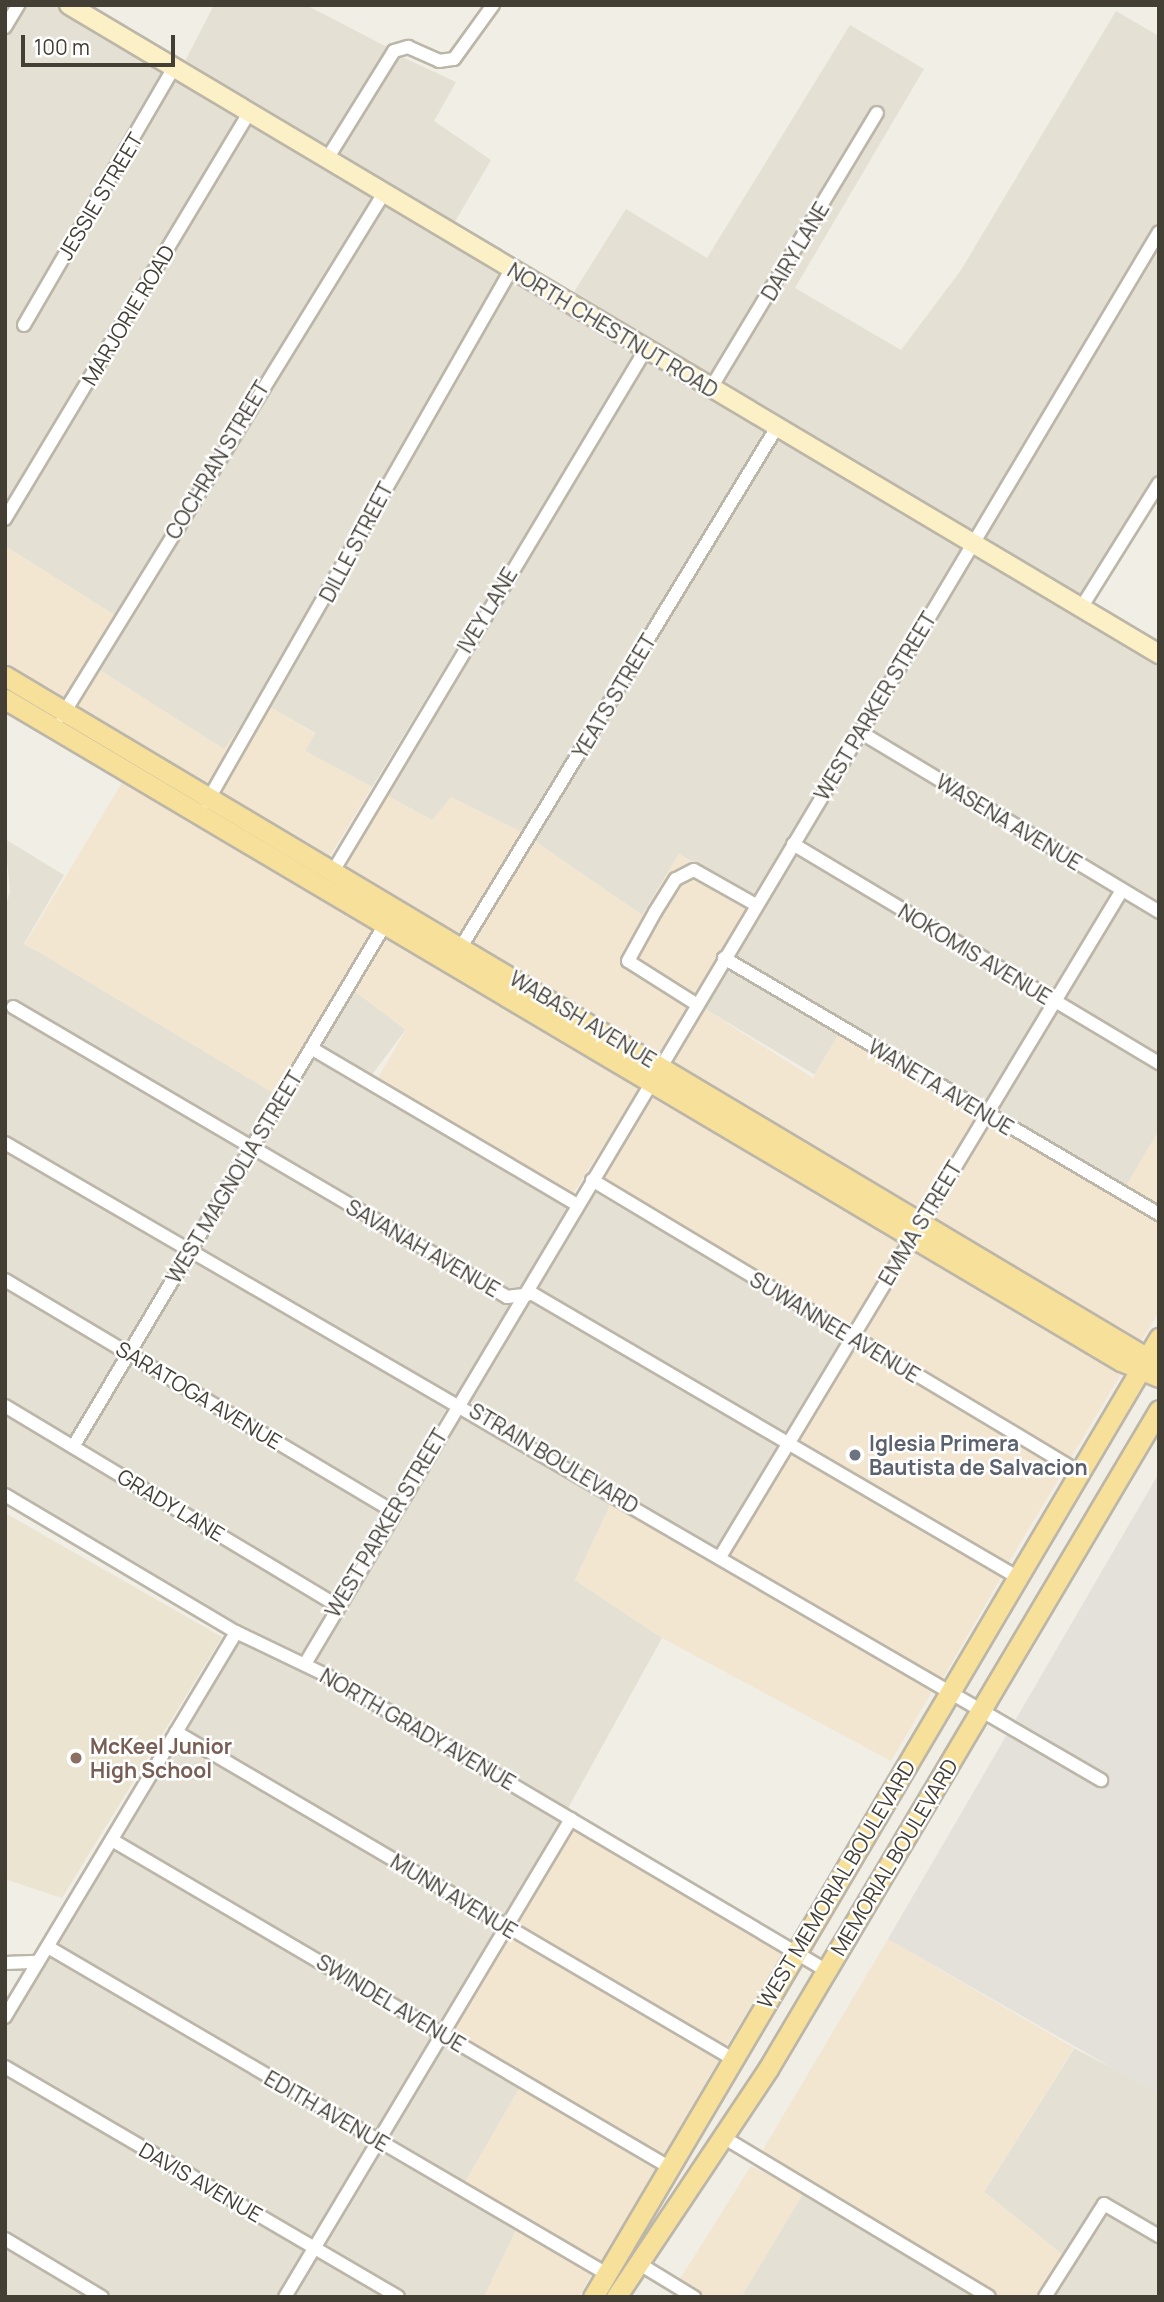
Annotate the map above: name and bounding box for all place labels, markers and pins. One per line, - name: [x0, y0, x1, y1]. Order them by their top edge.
- place label: Iglesia Primera Bautista de Salvacion: [869, 1430, 1088, 1480]
- marker: Iglesia Primera Bautista de Salvacion: [847, 1447, 863, 1463]
- place label: McKeel Junior High School: [90, 1733, 232, 1783]
- marker: McKeel Junior High School: [68, 1750, 84, 1766]

